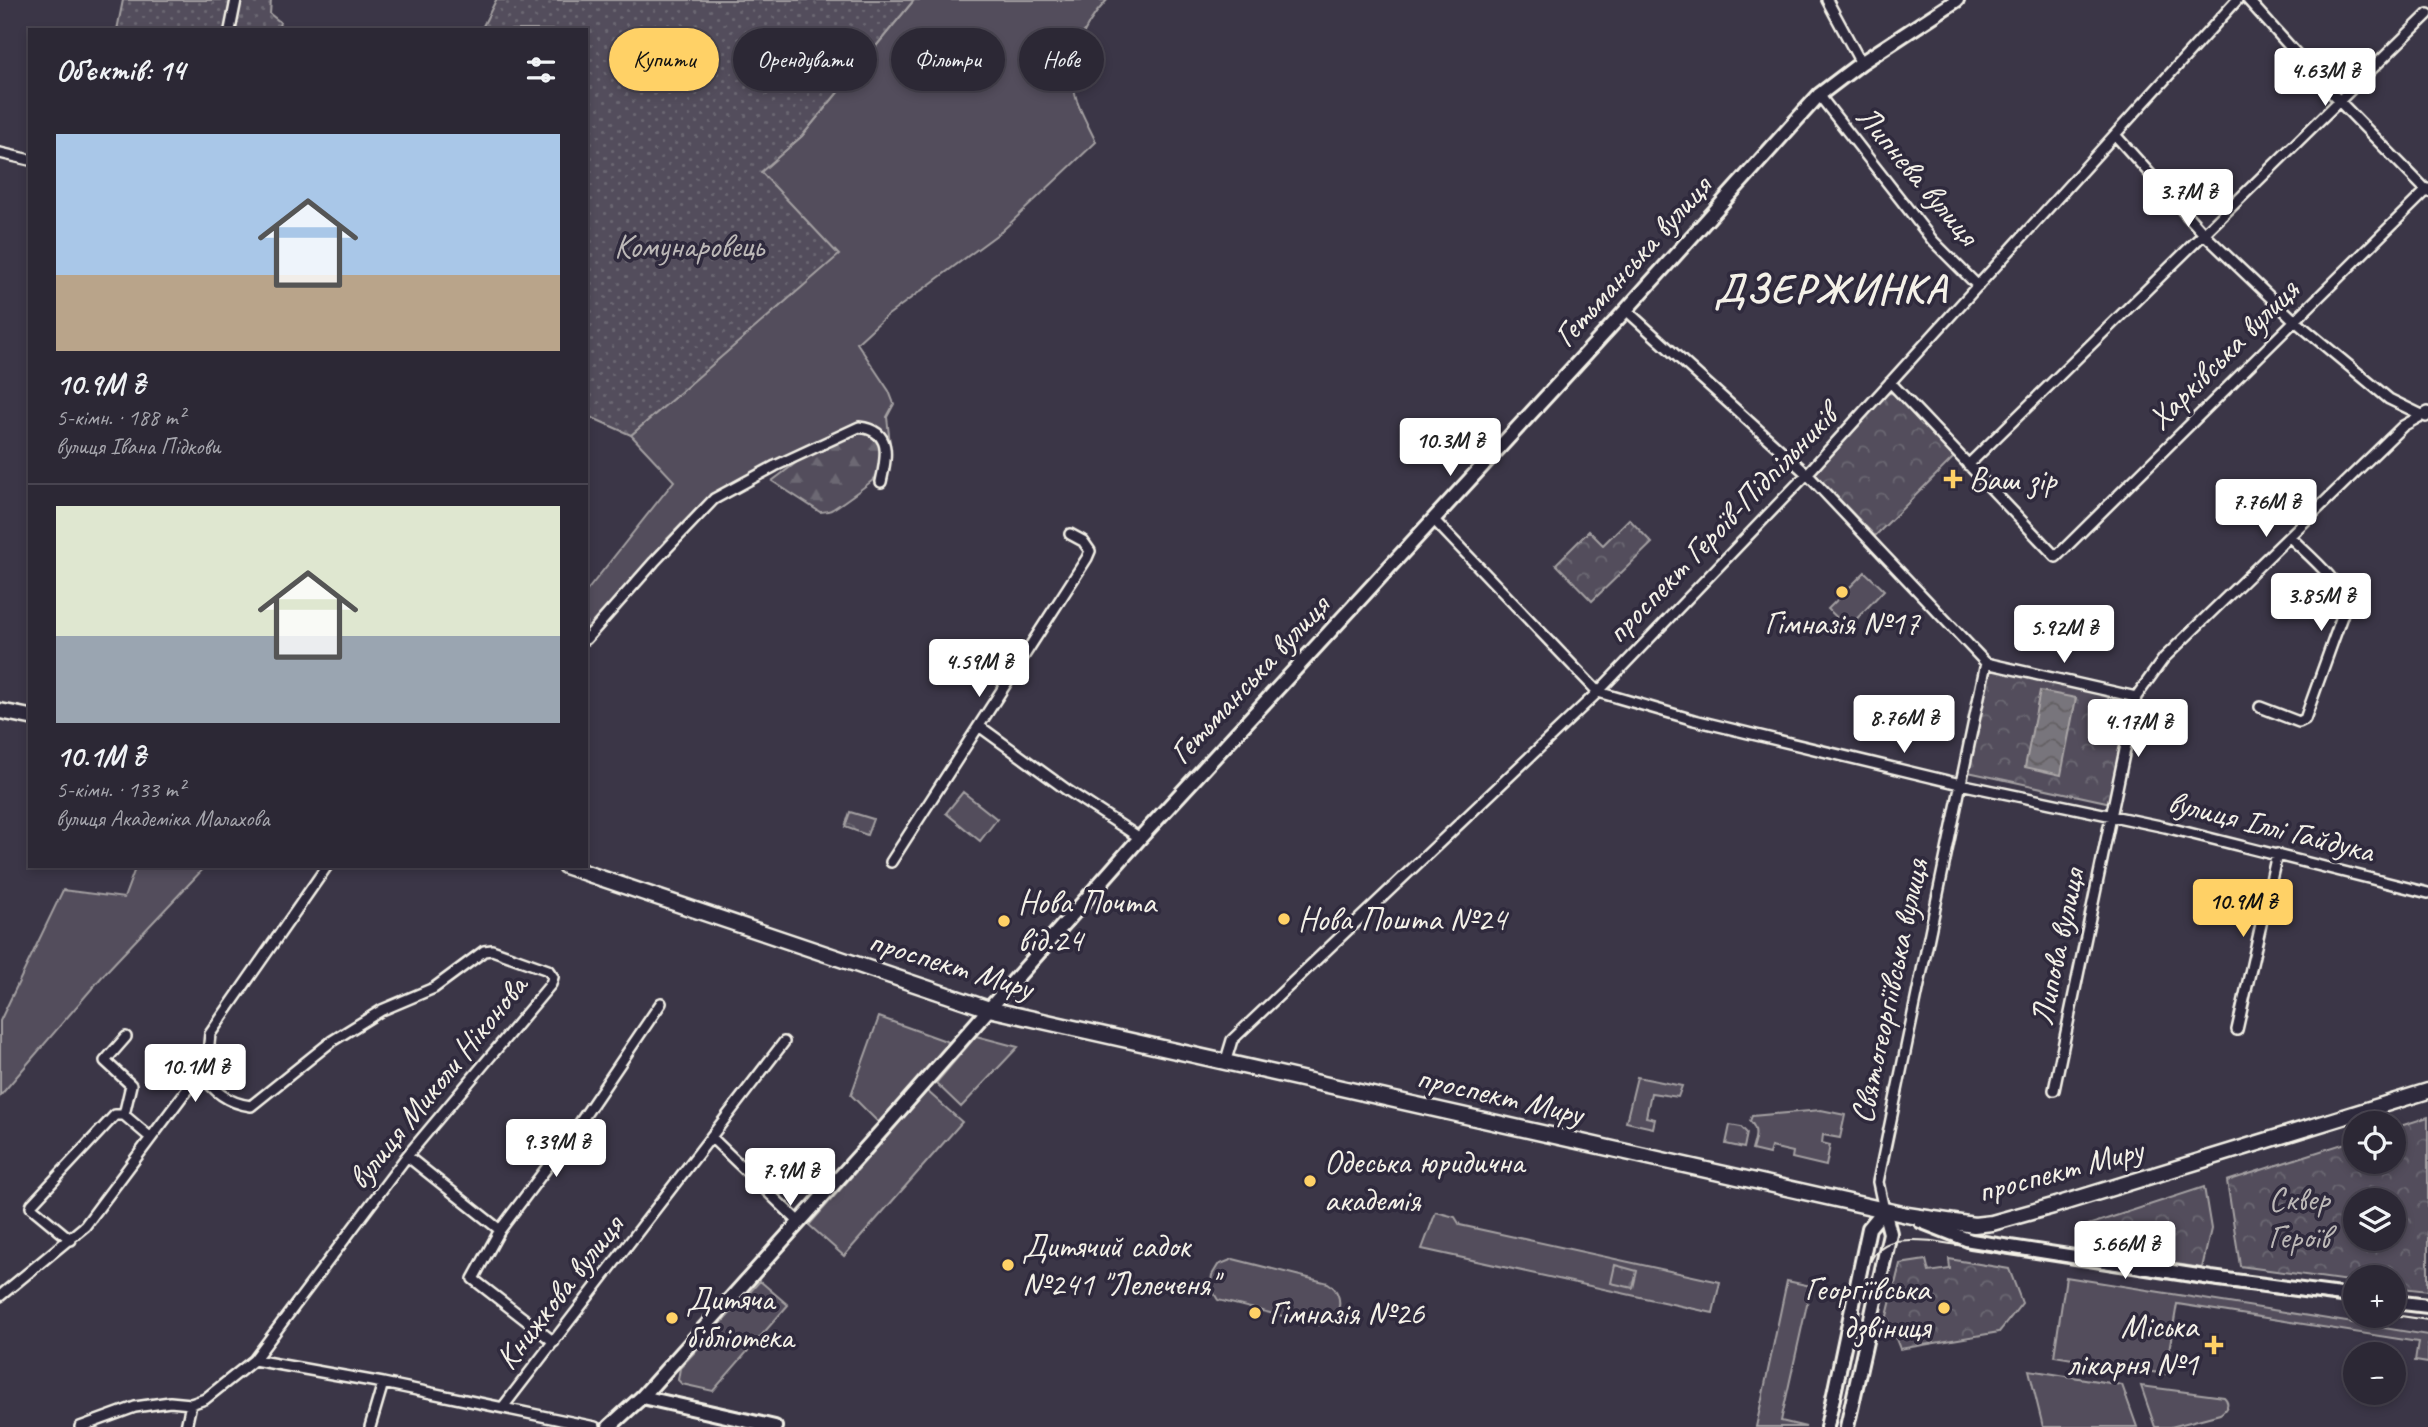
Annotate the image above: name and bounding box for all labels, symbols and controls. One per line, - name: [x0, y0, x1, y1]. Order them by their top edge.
- chip: Купити: [609, 28, 719, 91]
- chip: Орендувати: [733, 28, 877, 91]
- chip: Фільтри: [891, 28, 1005, 91]
- chip: Нове: [1019, 28, 1104, 91]
- pin: 4.63M ₴: [2260, 48, 2390, 108]
- text: Об’єктів: 14: [56, 51, 185, 89]
- icon: filters: [522, 51, 560, 89]
- text: 4.63M ₴: [2291, 56, 2359, 85]
- street label: Липнева вулиця: [1847, 96, 1991, 256]
- street label: Гетьманська вулиця: [1544, 164, 1722, 356]
- pin: 3.7M ₴: [2131, 170, 2245, 229]
- text: 3.7M ₴: [2159, 177, 2217, 206]
- icon: home: [245, 180, 371, 306]
- park label: Комунаровець: [614, 225, 765, 267]
- district label: ДЗЕРЖИНКА: [1714, 264, 1948, 314]
- street label: Харківська вулиця: [2138, 269, 2308, 439]
- text: 10.9M ₴: [56, 365, 145, 403]
- street label: проспект Героїв-Підпільників: [1596, 390, 1851, 652]
- text: 5-кімн. · 188 m²: [56, 403, 185, 432]
- pin: 10.3M ₴: [1385, 419, 1515, 478]
- text: 10.3M ₴: [1416, 426, 1484, 455]
- text: вулиця Івана Підкови: [56, 432, 221, 461]
- place label: Ваш зір: [1969, 458, 2058, 500]
- marker: Ваш зір: [1943, 469, 1963, 489]
- pin: 7.76M ₴: [2201, 480, 2331, 539]
- text: 7.76M ₴: [2232, 487, 2300, 516]
- icon: home: [245, 552, 371, 678]
- pin: 3.85M ₴: [2256, 574, 2386, 633]
- text: 3.85M ₴: [2287, 581, 2355, 610]
- street label: Гетьманська вулиця: [1160, 583, 1340, 773]
- marker: Гімназія №17: [1834, 584, 1850, 600]
- place label: Гімназія №17: [1764, 602, 1922, 644]
- pin: 5.92M ₴: [1999, 606, 2129, 665]
- text: 5.92M ₴: [2030, 613, 2098, 642]
- pin: 4.59M ₴: [914, 640, 1044, 699]
- text: 4.59M ₴: [945, 647, 1013, 676]
- pin: 8.76M ₴: [1839, 696, 1969, 755]
- pin: 4.17M ₴: [2073, 700, 2203, 759]
- text: 8.76M ₴: [1870, 703, 1938, 732]
- text: 4.17M ₴: [2104, 707, 2172, 736]
- text: 10.1M ₴: [56, 737, 145, 775]
- text: 5-кімн. · 133 m²: [56, 775, 185, 804]
- street label: вулиця Іллі Гайдука: [2164, 780, 2380, 872]
- text: вулиця Академіка Малахова: [56, 804, 270, 833]
- street label: Святогеоргіївська вулиця: [1840, 854, 1938, 1127]
- street label: Липова вулиця: [2020, 862, 2095, 1029]
- pin: 10.9M ₴: [2178, 880, 2308, 939]
- place label: Нова Почта від.24: [1018, 881, 1158, 961]
- text: 10.9M ₴: [2209, 887, 2277, 916]
- place label: Нова Пошта №24: [1298, 898, 1510, 940]
- marker: Нова Пошта №24: [1276, 911, 1292, 927]
- marker: Нова Почта від.24: [996, 913, 1012, 929]
- street label: проспект Миру: [864, 919, 1041, 1010]
- street label: вулиця Миколи Ніконова: [338, 964, 538, 1198]
- pin: 10.1M ₴: [130, 1044, 260, 1104]
- text: 10.1M ₴: [161, 1052, 229, 1081]
- street label: проспект Миру: [1413, 1055, 1590, 1135]
- map controls: [2343, 1111, 2406, 1405]
- button: locate: [2343, 1111, 2406, 1174]
- pin: 9.39M ₴: [491, 1120, 621, 1179]
- text: 9.39M ₴: [522, 1127, 590, 1156]
- street label: проспект Миру: [1973, 1127, 2150, 1212]
- place label: Одеська юридична академія: [1324, 1141, 1526, 1221]
- pin: 7.9M ₴: [733, 1148, 847, 1208]
- text: 7.9M ₴: [761, 1156, 819, 1185]
- marker: Одеська юридична академія: [1302, 1173, 1318, 1189]
- park label: Сквер Героїв: [2268, 1178, 2338, 1258]
- button: layers: [2343, 1188, 2406, 1251]
- street label: Книжкова вулиця: [486, 1204, 634, 1378]
- pin: 5.66M ₴: [2060, 1222, 2190, 1281]
- place label: Дитячий садок №241 "Лелеченя": [1022, 1225, 1224, 1305]
- text: 5.66M ₴: [2090, 1229, 2160, 1258]
- marker: Дитячий садок №241 "Лелеченя": [1000, 1257, 1016, 1273]
- button: +: [2343, 1265, 2406, 1328]
- place label: Георгіївська дзвіниця: [1805, 1268, 1933, 1348]
- place label: Дитяча бібліотека: [686, 1278, 796, 1358]
- place label: Гімназія №26: [1269, 1292, 1425, 1334]
- marker: Георгіївська дзвіниця: [1936, 1300, 1952, 1316]
- marker: Гімназія №26: [1247, 1305, 1263, 1321]
- place label: Міська лікарня №1: [2067, 1305, 2201, 1385]
- marker: Дитяча бібліотека: [664, 1310, 680, 1326]
- marker: Міська лікарня №1: [2204, 1335, 2224, 1355]
- button: −: [2343, 1342, 2406, 1405]

